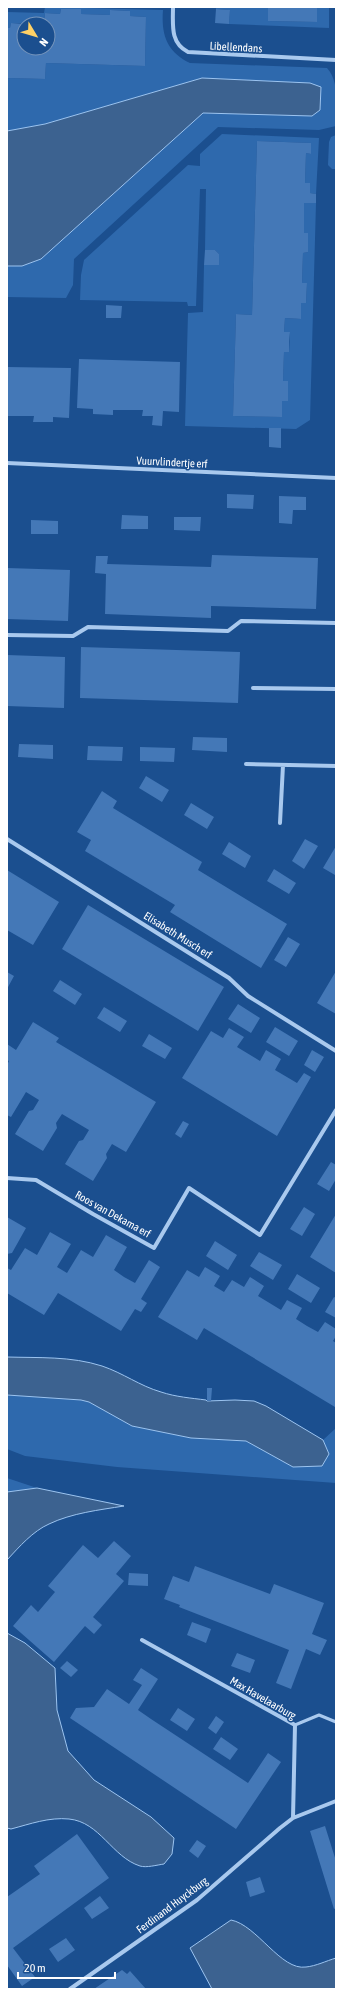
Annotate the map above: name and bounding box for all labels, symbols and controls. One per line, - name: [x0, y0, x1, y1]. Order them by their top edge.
- north arrow: [16, 16, 56, 56]
- text: N: [37, 36, 51, 48]
- street label: Libellendans: [209, 40, 263, 54]
- street label: Vuurvlindertje erf: [136, 454, 208, 470]
- street label: Elisabeth Musch erf: [142, 909, 214, 961]
- street label: Roos van Dekama erf: [73, 1188, 153, 1240]
- street label: Max Havelaarburg: [228, 1674, 298, 1722]
- street label: Ferdinand Huyckburg: [134, 1874, 210, 1936]
- scale bar: [18, 1954, 115, 1980]
- text: 20 m: [24, 1961, 46, 1975]

